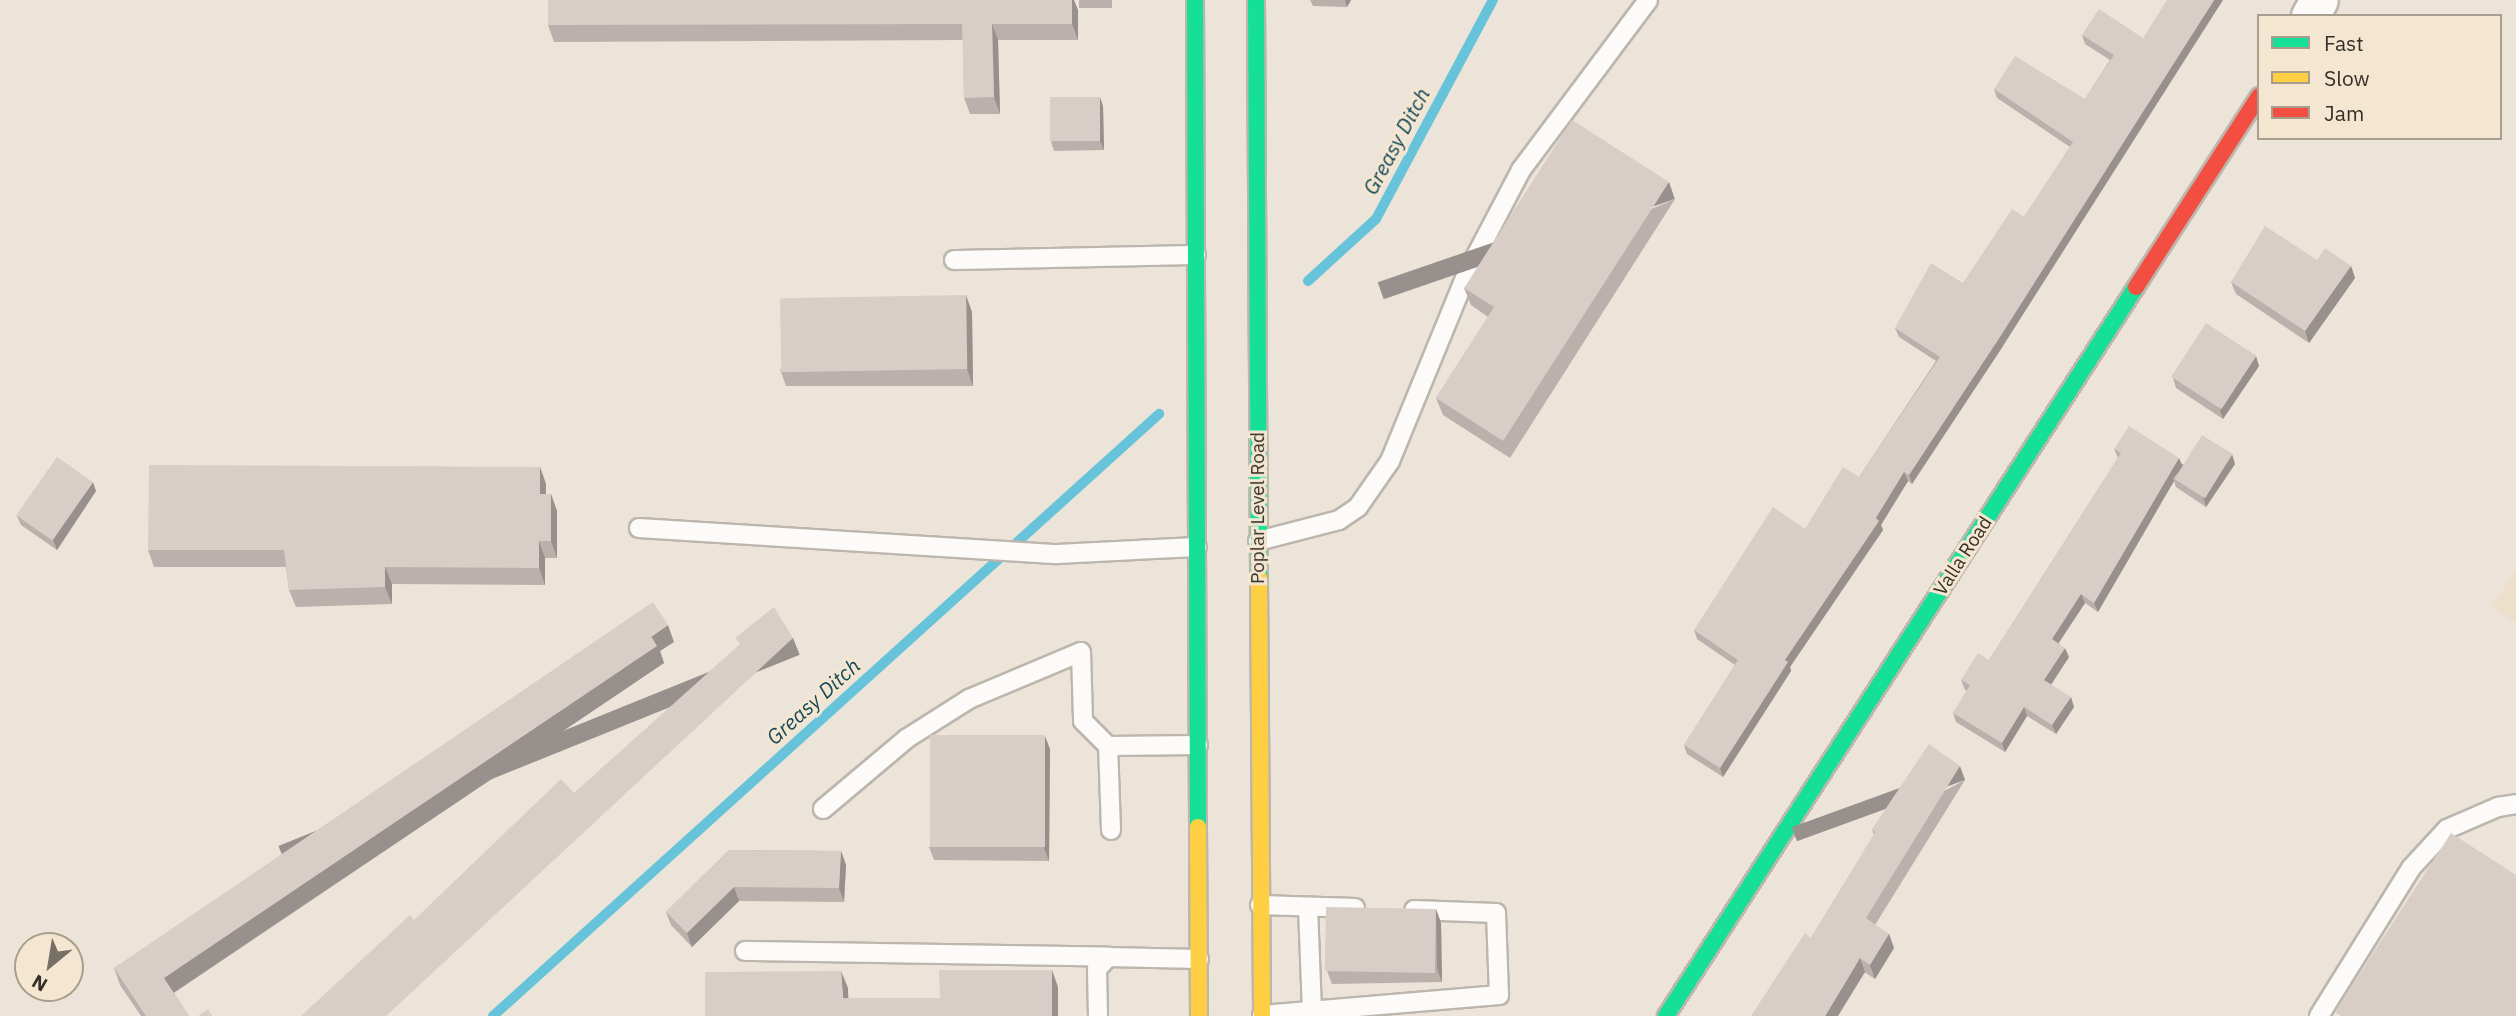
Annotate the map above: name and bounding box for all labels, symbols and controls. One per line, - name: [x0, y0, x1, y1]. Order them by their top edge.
- legend: [2257, 14, 2502, 140]
- text: Fast: [2324, 29, 2364, 57]
- text: Slow: [2324, 64, 2370, 92]
- water label: Greasy Ditch: [1357, 83, 1435, 199]
- text: Jam: [2324, 99, 2364, 127]
- street label: Poplar Level Road: [1247, 432, 1269, 584]
- street label: Valla Road: [1929, 512, 1997, 600]
- water label: Greasy Ditch: [761, 652, 865, 750]
- north arrow: [14, 932, 84, 1002]
- text: N: [28, 970, 51, 997]

